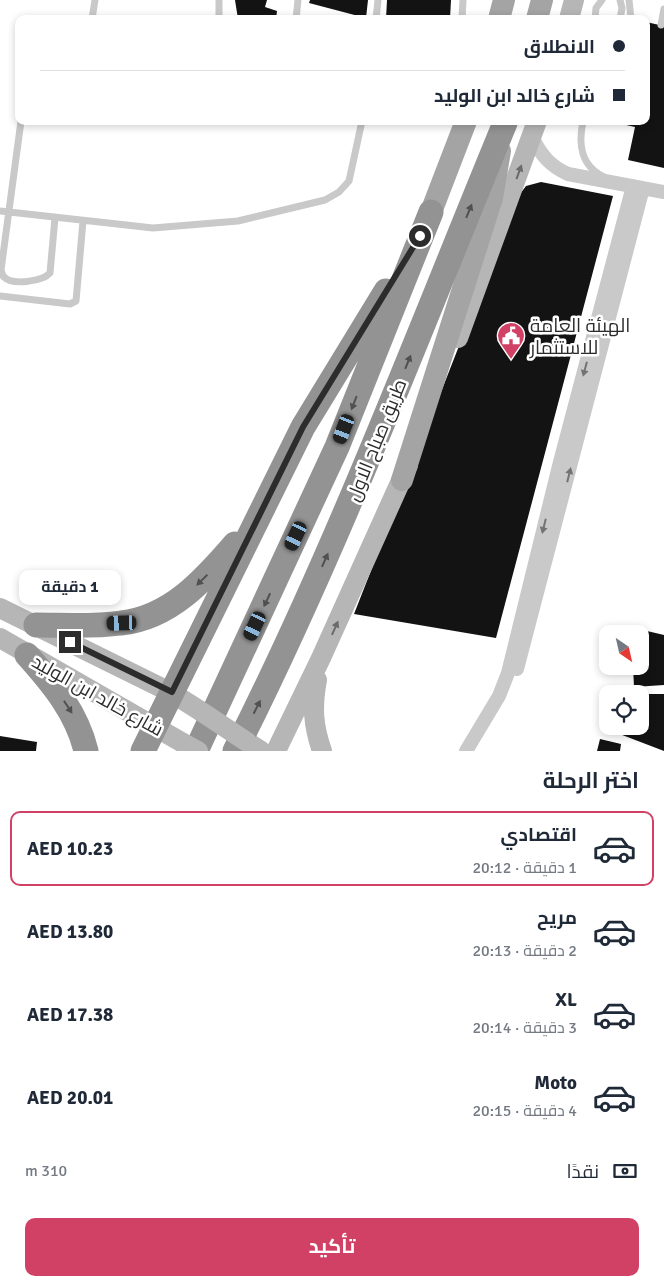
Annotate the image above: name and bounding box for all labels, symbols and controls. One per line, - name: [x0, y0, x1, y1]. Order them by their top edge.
- text: الانطلاق: [524, 35, 595, 59]
- text: شارع خالد ابن الوليد: [434, 84, 595, 108]
- one-way arrow: [516, 165, 523, 180]
- one-way arrow: [465, 204, 473, 218]
- route start: [409, 225, 431, 247]
- place label: الهيئة العامة للاستثمار: [529, 314, 630, 360]
- public building icon: الهيئة العامة للاستثمار: [496, 321, 526, 360]
- one-way arrow: [404, 354, 412, 369]
- one-way arrow: [581, 361, 589, 376]
- street label: طريق صباح الاول: [341, 376, 413, 505]
- one-way arrow: [350, 396, 358, 410]
- car: [331, 412, 356, 446]
- one-way arrow: [565, 467, 573, 482]
- car: [282, 519, 309, 553]
- one-way arrow: [540, 519, 548, 534]
- one-way arrow: [321, 553, 329, 567]
- callout: 1 دقيقة: [19, 570, 121, 604]
- one-way arrow: [196, 574, 208, 586]
- text: 1 دقيقة: [41, 577, 99, 597]
- one-way arrow: [263, 593, 271, 607]
- car: [241, 609, 268, 643]
- car: [106, 615, 137, 631]
- one-way arrow: [331, 621, 339, 635]
- north arrow: [599, 625, 649, 675]
- map controls: [599, 625, 649, 735]
- route end: [59, 631, 81, 653]
- street label: شارع خالد ابن الوليد: [27, 650, 167, 743]
- button: locate: [599, 685, 649, 735]
- one-way arrow: [253, 700, 261, 715]
- one-way arrow: [63, 701, 73, 714]
- text: اختر الرحلة: [543, 767, 639, 794]
- text: اقتصادي: [501, 823, 577, 847]
- icon: car: [592, 826, 637, 871]
- text: AED 10.23: [27, 837, 113, 861]
- text: 1 دقيقة · 20:12: [472, 858, 577, 878]
- text: مريح: [537, 906, 577, 930]
- icon: car: [592, 909, 637, 954]
- text: AED 13.80: [27, 920, 113, 944]
- text: 2 دقيقة · 20:13: [472, 941, 577, 961]
- text: XL: [555, 988, 577, 1012]
- icon: car: [592, 992, 637, 1037]
- text: AED 17.38: [27, 1003, 113, 1027]
- text: 3 دقيقة · 20:14: [472, 1018, 577, 1038]
- text: Moto: [534, 1071, 577, 1095]
- icon: car: [592, 1075, 637, 1120]
- text: AED 20.01: [27, 1086, 113, 1110]
- text: 4 دقيقة · 20:15: [472, 1101, 577, 1121]
- icon: cash: [611, 1157, 639, 1185]
- text: نقدًا: [567, 1160, 599, 1184]
- text: 310 m: [25, 1161, 67, 1181]
- button: تأكيد: [25, 1218, 639, 1276]

